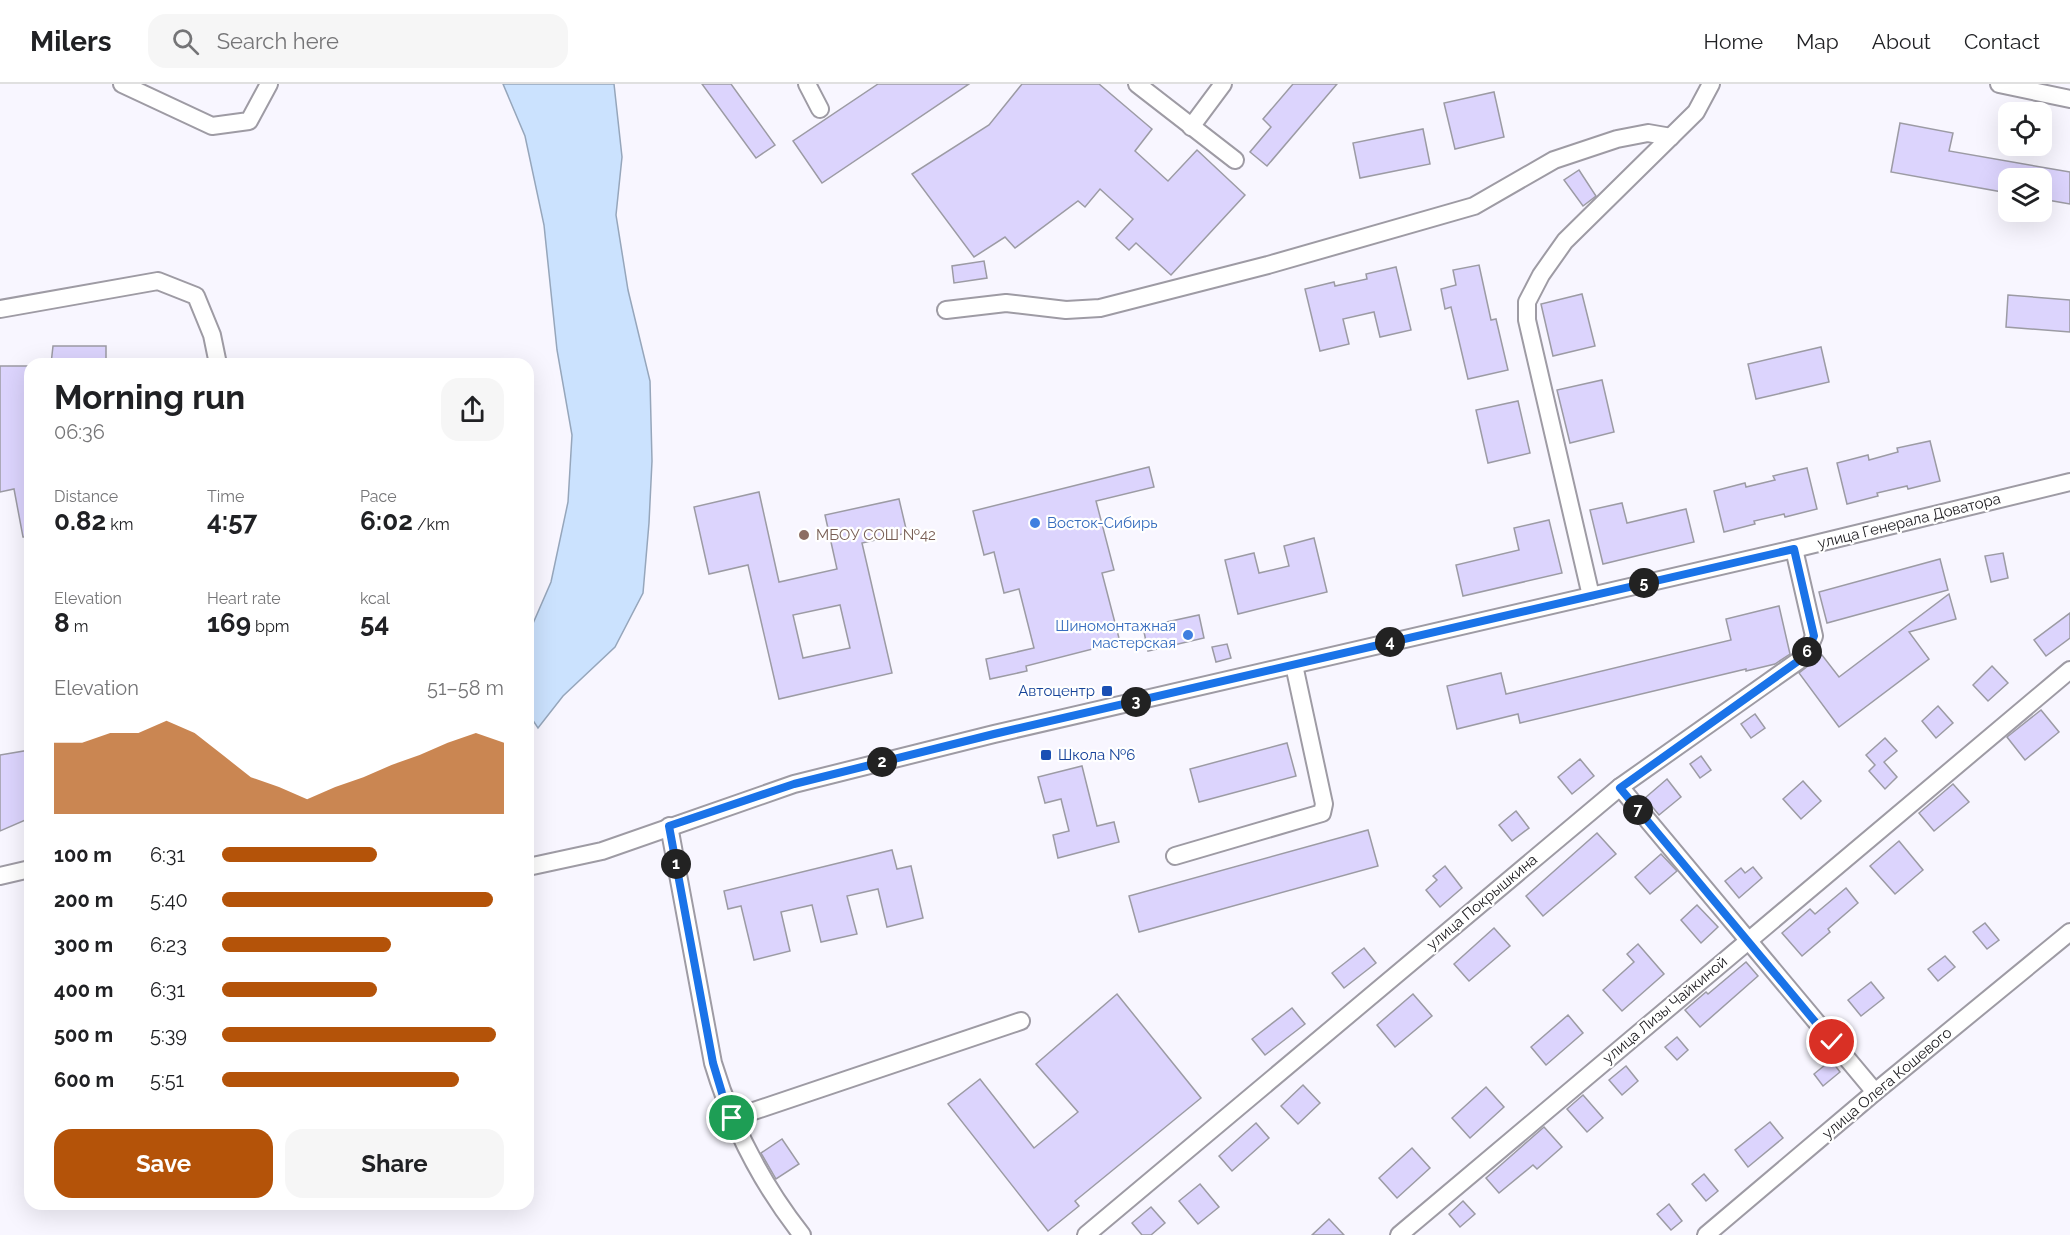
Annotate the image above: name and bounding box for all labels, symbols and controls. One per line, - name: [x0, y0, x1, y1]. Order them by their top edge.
- search box: [148, 14, 568, 68]
- text: Milers: [30, 25, 112, 58]
- icon: search: [169, 25, 202, 58]
- text: Search here: [217, 28, 339, 54]
- text: Home: [1704, 29, 1763, 54]
- text: Map: [1796, 29, 1839, 54]
- text: About: [1872, 29, 1931, 54]
- text: Contact: [1964, 29, 2040, 54]
- map controls: [1998, 102, 2052, 222]
- button: locate: [1998, 102, 2052, 156]
- button: layers: [1998, 168, 2052, 222]
- text: Morning run: [54, 378, 245, 417]
- button: share: [441, 378, 504, 441]
- text: 06:36: [54, 420, 105, 444]
- text: Distance: [54, 487, 118, 506]
- text: Time: [207, 487, 244, 506]
- text: Pace: [360, 487, 397, 506]
- street label: улица Генерала Доватора: [1816, 490, 2002, 552]
- text: 0.82: [54, 506, 106, 536]
- text: 4:57: [207, 506, 257, 536]
- text: 6:02: [360, 506, 413, 536]
- place label: Восток-Сибирь: [1047, 514, 1158, 532]
- text: km: [106, 515, 133, 534]
- text: /km: [413, 515, 450, 534]
- marker: Восток-Сибирь: [1028, 516, 1042, 530]
- place label: МБОУ СОШ №42: [816, 526, 936, 544]
- marker: МБОУ СОШ №42: [797, 528, 811, 542]
- pin: 5: [1629, 568, 1659, 598]
- text: 5: [1640, 573, 1648, 592]
- text: Elevation: [54, 589, 122, 608]
- text: Heart rate: [207, 589, 281, 608]
- text: kcal: [360, 589, 390, 608]
- text: 8: [54, 608, 70, 638]
- text: 169: [207, 608, 251, 638]
- text: 54: [360, 608, 389, 638]
- text: m: [70, 617, 89, 636]
- text: bpm: [251, 617, 289, 636]
- place label: Шиномонтажная мастерская: [1055, 617, 1176, 652]
- pin: 4: [1375, 627, 1405, 657]
- marker: Шиномонтажная мастерская: [1181, 628, 1195, 642]
- text: 4: [1385, 632, 1395, 651]
- pin: 6: [1792, 637, 1822, 667]
- text: 6: [1802, 642, 1812, 661]
- text: Elevation: [54, 676, 139, 700]
- text: 51–58 m: [427, 676, 504, 700]
- place label: Автоцентр: [1018, 682, 1095, 700]
- marker: Автоцентр: [1100, 684, 1114, 698]
- pin: 3: [1121, 687, 1151, 717]
- text: 3: [1132, 692, 1140, 711]
- place label: Школа №6: [1058, 746, 1135, 764]
- pin: 2: [867, 747, 897, 777]
- marker: Школа №6: [1039, 748, 1053, 762]
- text: 2: [877, 752, 887, 771]
- pin: 7: [1623, 795, 1653, 825]
- text: 7: [1634, 800, 1642, 819]
- text: 100 m: [54, 843, 112, 867]
- text: 6:31: [150, 843, 185, 867]
- pin: 1: [661, 849, 691, 879]
- street label: улица Покрышкина: [1423, 851, 1541, 953]
- text: 1: [672, 854, 680, 873]
- text: 200 m: [54, 888, 113, 912]
- text: 5:40: [150, 888, 188, 912]
- text: 300 m: [54, 933, 113, 957]
- text: 6:23: [150, 933, 187, 957]
- street label: улица Лизы Чайкиной: [1599, 953, 1731, 1067]
- text: 400 m: [54, 978, 113, 1002]
- text: 6:31: [150, 978, 185, 1002]
- pin: [1806, 1016, 1857, 1067]
- text: 500 m: [54, 1023, 113, 1047]
- text: 5:39: [150, 1023, 187, 1047]
- street label: улица Олега Кошевого: [1819, 1023, 1956, 1142]
- icon: check: [1815, 1025, 1848, 1058]
- text: 600 m: [54, 1068, 114, 1092]
- text: 5:51: [150, 1068, 184, 1092]
- pin: [706, 1092, 757, 1143]
- icon: arrive: [715, 1101, 748, 1134]
- button: Save: [54, 1129, 273, 1198]
- button: Share: [285, 1129, 504, 1198]

